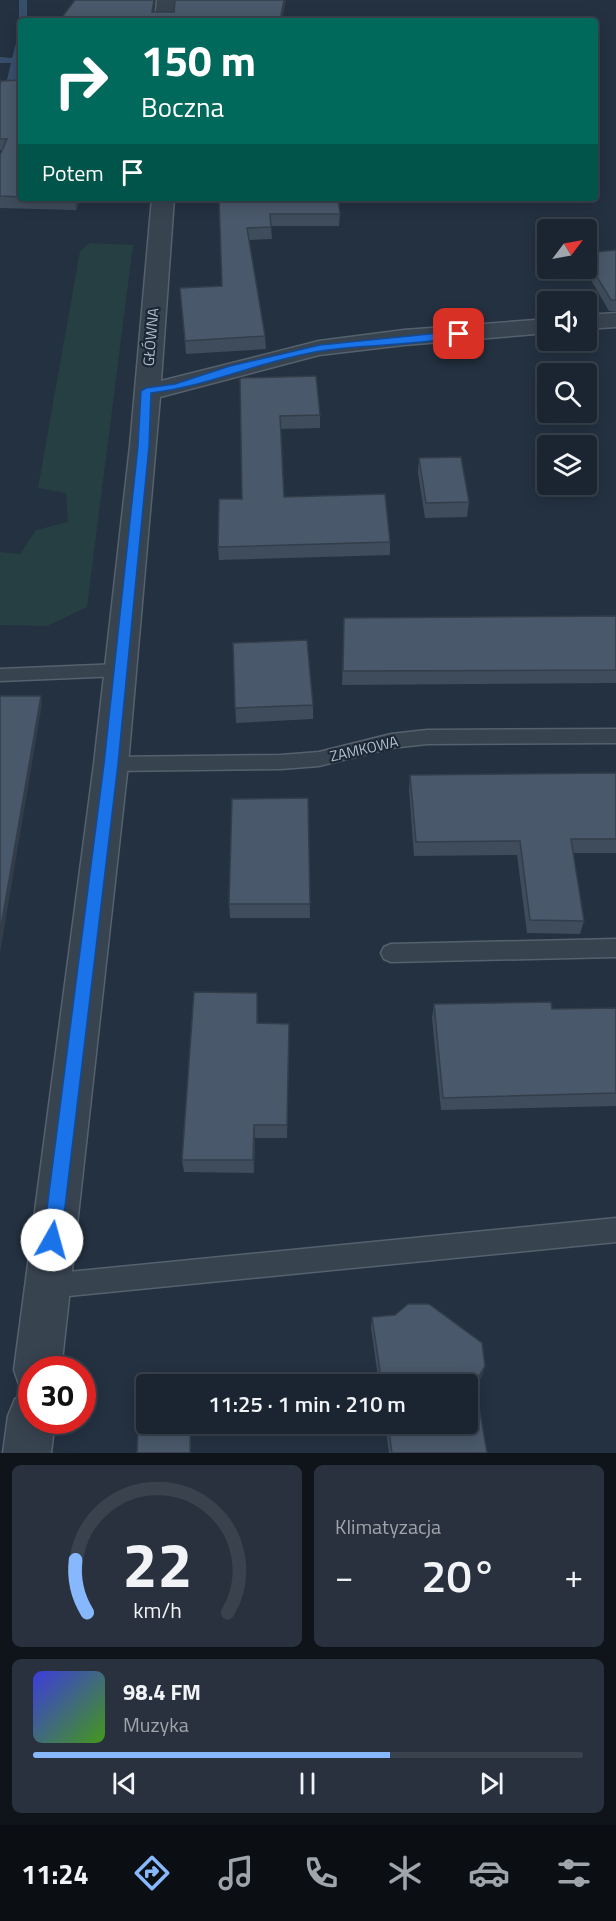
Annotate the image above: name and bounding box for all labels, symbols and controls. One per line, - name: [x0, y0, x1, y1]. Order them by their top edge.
- text: 150 m: [141, 28, 256, 92]
- icon: right: [42, 42, 120, 120]
- text: Boczna: [141, 86, 224, 127]
- text: Potem: [42, 156, 104, 190]
- icon: arrive: [116, 156, 149, 189]
- north arrow: [537, 219, 597, 279]
- map controls: [537, 219, 597, 495]
- button: sound: [537, 291, 597, 351]
- street label: GŁÓWNA: [136, 307, 165, 367]
- pin: [433, 308, 484, 359]
- icon: arrive: [442, 317, 475, 350]
- button: search: [537, 363, 597, 423]
- button: layers: [537, 435, 597, 495]
- street label: ZAMKOWA: [327, 729, 400, 768]
- position arrow: [20, 1208, 84, 1272]
- speed limit sign: 30: [18, 1356, 96, 1434]
- text: 11:25 · 1 min · 210 m: [208, 1387, 406, 1421]
- text: Klimatyzacja: [335, 1511, 441, 1542]
- text: 22: [122, 1516, 192, 1611]
- text: 20°: [421, 1541, 497, 1609]
- text: −: [335, 1551, 353, 1601]
- text: +: [565, 1551, 583, 1601]
- text: km/h: [133, 1594, 181, 1626]
- text: 98.4 FM: [123, 1675, 201, 1709]
- text: Muzyka: [123, 1709, 189, 1740]
- icon: previous: [108, 1767, 141, 1800]
- icon: pause: [291, 1767, 324, 1800]
- icon: next: [475, 1767, 508, 1800]
- icon: directions: [131, 1852, 173, 1894]
- icon: music: [215, 1852, 257, 1894]
- icon: phone: [300, 1852, 342, 1894]
- icon: climate: [384, 1852, 426, 1894]
- icon: car: [468, 1852, 510, 1894]
- icon: filters: [553, 1852, 595, 1894]
- text: 11:24: [21, 1853, 89, 1894]

